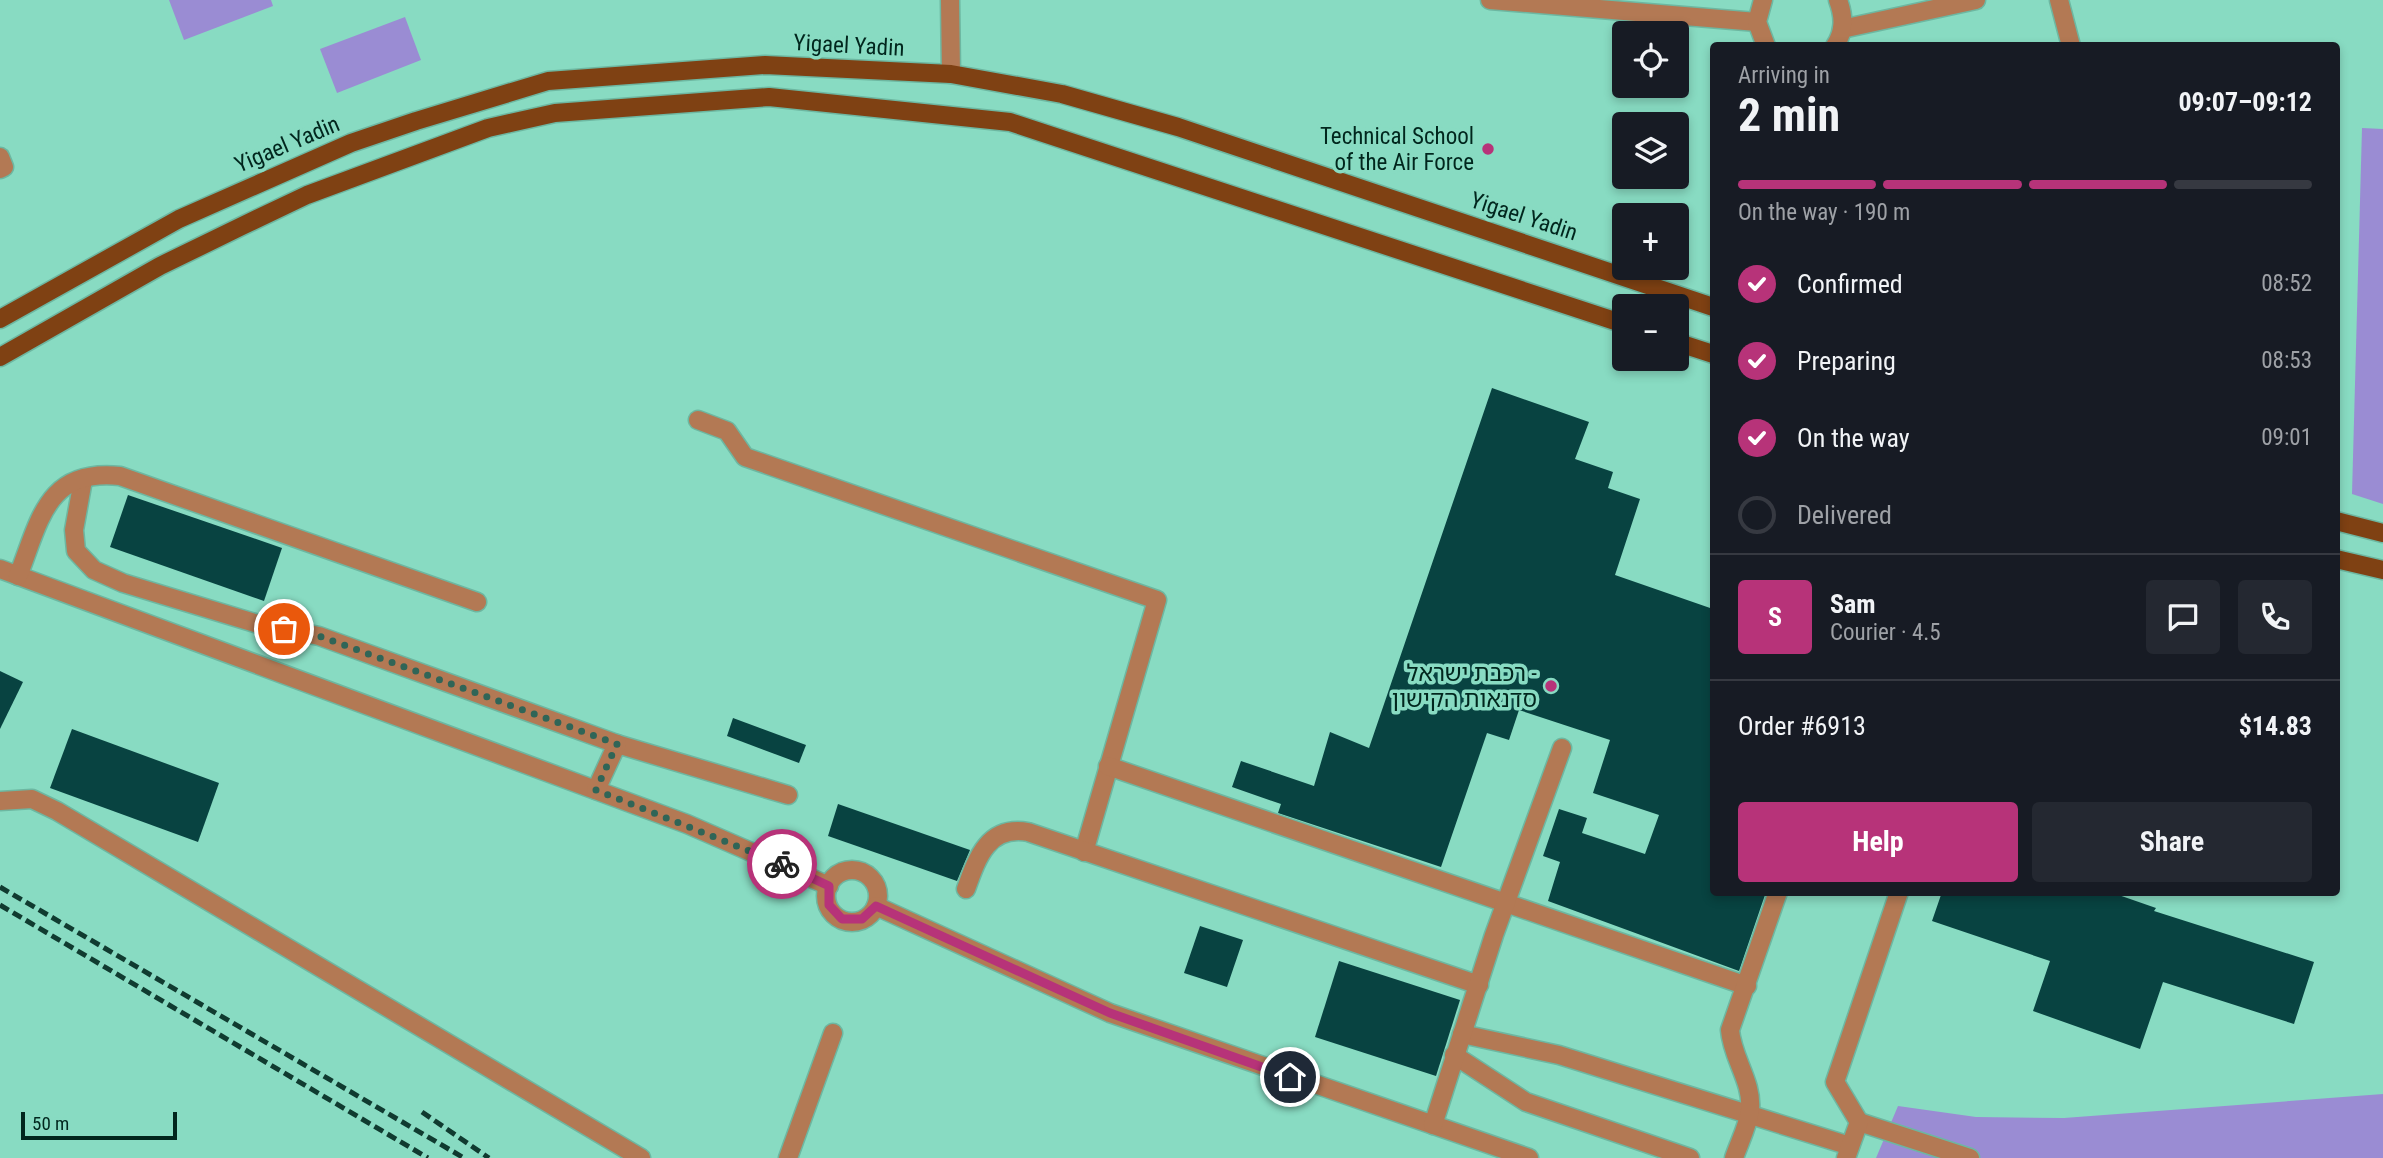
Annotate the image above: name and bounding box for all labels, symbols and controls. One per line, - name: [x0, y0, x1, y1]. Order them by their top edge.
- map controls: [1612, 21, 1689, 371]
- button: locate: [1612, 21, 1689, 98]
- street label: Yigael Yadin: [793, 29, 905, 62]
- text: Arriving in: [1738, 62, 1830, 89]
- text: 09:07–09:12: [2178, 87, 2312, 117]
- text: 2 min: [1738, 88, 1840, 142]
- street label: Yigael Yadin: [231, 110, 344, 179]
- button: layers: [1612, 112, 1689, 189]
- place label: Technical School of the Air Force: [1320, 123, 1474, 176]
- marker: Technical School of the Air Force: [1480, 141, 1496, 157]
- street label: Yigael Yadin: [1467, 186, 1581, 246]
- text: On the way · 190 m: [1738, 199, 1910, 226]
- button: +: [1612, 203, 1689, 280]
- icon: check: [1738, 265, 1776, 303]
- text: Confirmed: [1797, 269, 1903, 299]
- text: 08:52: [2261, 270, 2312, 297]
- button: −: [1612, 294, 1689, 371]
- icon: check: [1738, 342, 1776, 380]
- text: Preparing: [1797, 346, 1896, 376]
- text: 08:53: [2261, 347, 2312, 374]
- icon: check: [1738, 419, 1776, 457]
- text: On the way: [1797, 423, 1910, 453]
- text: 09:01: [2261, 424, 2312, 451]
- text: Delivered: [1797, 500, 1892, 530]
- button: chat: [2146, 580, 2220, 654]
- button: phone: [2238, 580, 2312, 654]
- text: Sam: [1830, 589, 1876, 619]
- pin: [254, 599, 314, 659]
- text: S: [1768, 602, 1782, 632]
- icon: bag: [265, 610, 303, 648]
- text: Courier · 4.5: [1830, 619, 1941, 646]
- place label: רכבת ישראל - סדנאות הקישון: [1392, 660, 1537, 713]
- marker: רכבת ישראל - סדנאות הקישון: [1543, 678, 1559, 694]
- text: Order #6913: [1738, 711, 1866, 741]
- text: $14.83: [2239, 711, 2312, 741]
- button: Help: [1738, 802, 2018, 882]
- button: Share: [2032, 802, 2312, 882]
- courier: [747, 829, 817, 899]
- icon: bike: [763, 845, 801, 883]
- pin: [1260, 1047, 1320, 1107]
- icon: home: [1271, 1058, 1309, 1096]
- scale bar: [21, 1109, 177, 1141]
- text: 50 m: [32, 1112, 69, 1135]

